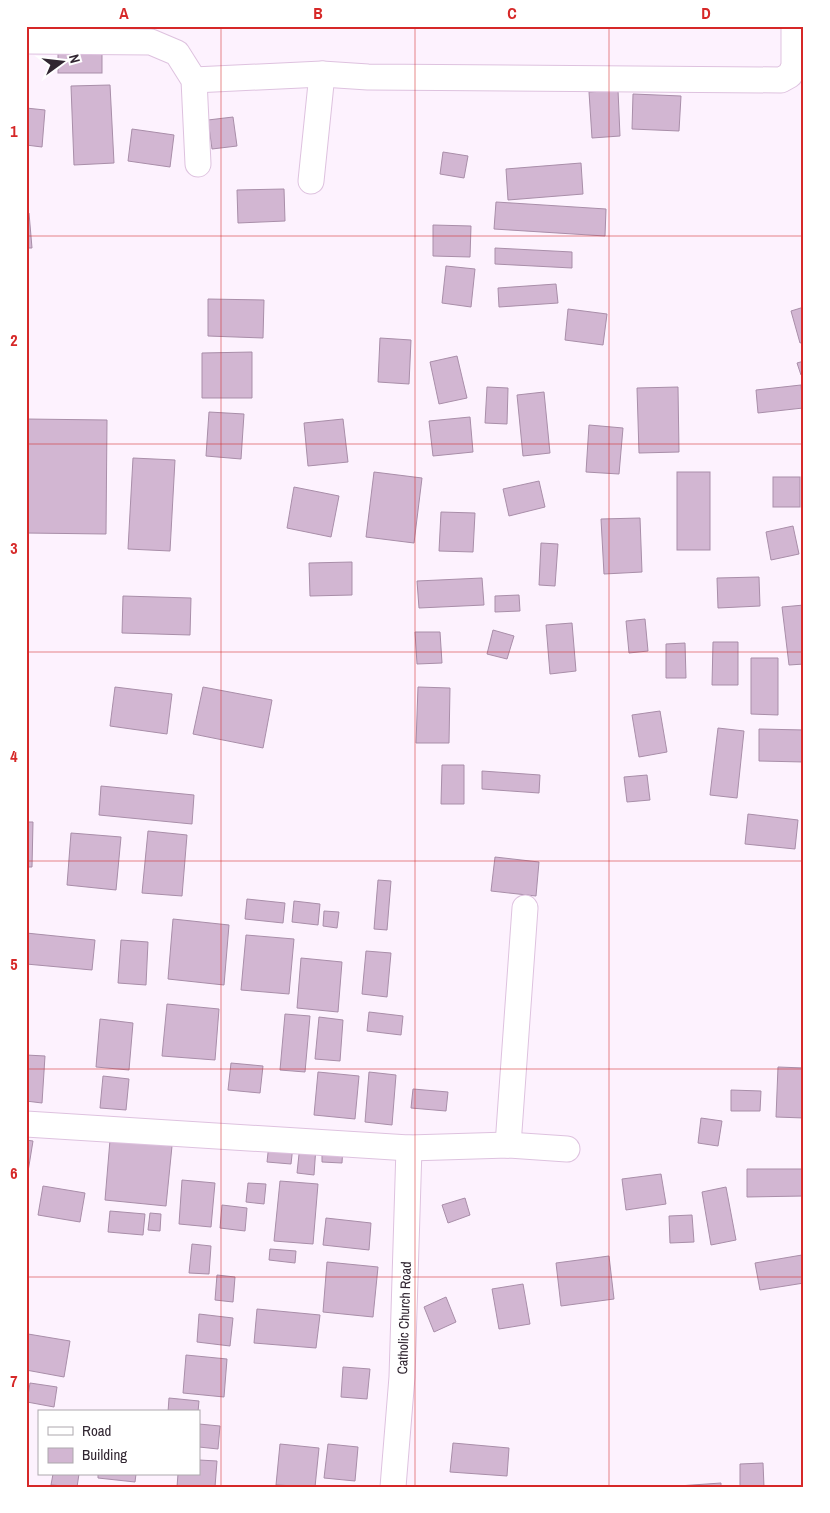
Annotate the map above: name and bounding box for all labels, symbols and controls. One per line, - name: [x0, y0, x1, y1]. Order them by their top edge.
- text: A: [119, 2, 129, 24]
- text: B: [313, 2, 323, 24]
- text: C: [507, 2, 517, 24]
- text: D: [701, 2, 711, 24]
- north arrow: [38, 38, 88, 88]
- text: N: [65, 52, 84, 65]
- text: 1: [10, 120, 18, 142]
- text: 2: [10, 329, 18, 351]
- text: 3: [10, 537, 18, 559]
- text: 4: [10, 745, 18, 767]
- text: 5: [10, 953, 18, 975]
- text: 6: [10, 1162, 18, 1184]
- street label: Catholic Church Road: [393, 1261, 415, 1375]
- text: 7: [10, 1370, 18, 1392]
- legend: [38, 1410, 200, 1476]
- text: Road: [82, 1420, 111, 1441]
- text: Building: [82, 1444, 127, 1465]

